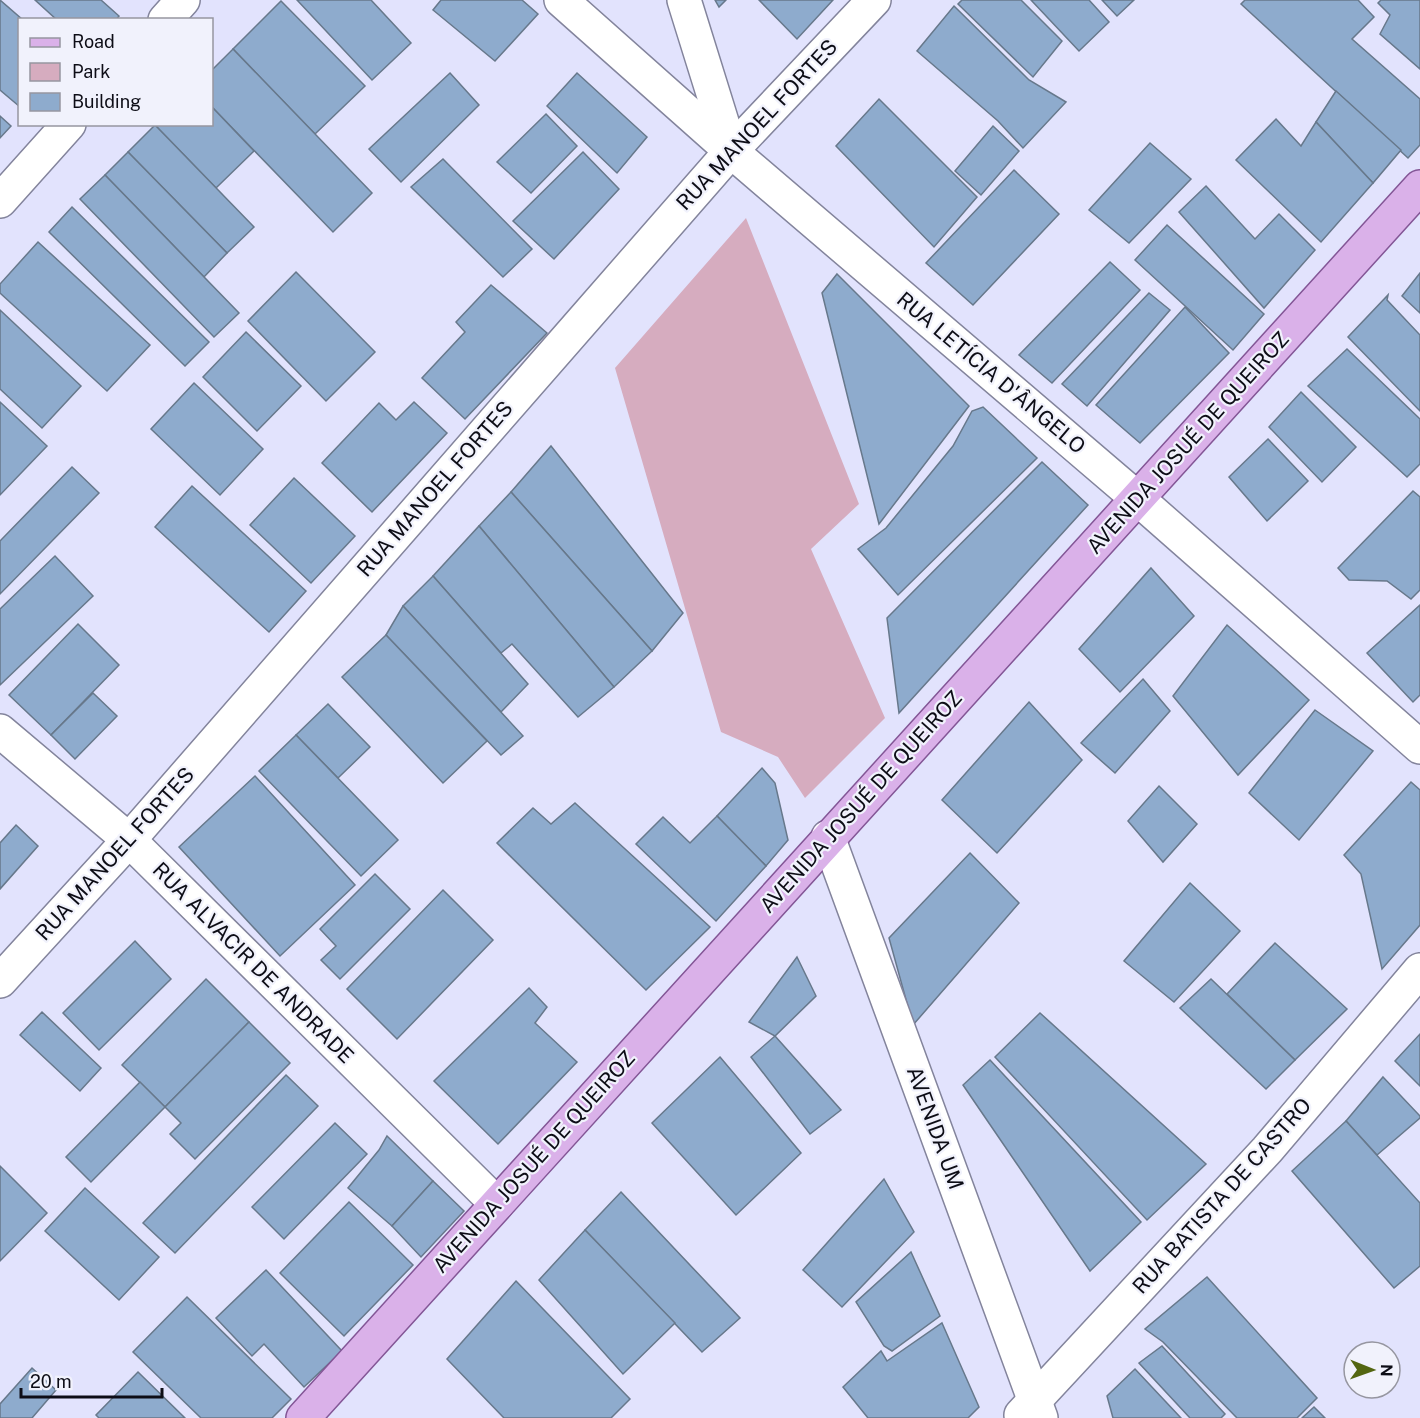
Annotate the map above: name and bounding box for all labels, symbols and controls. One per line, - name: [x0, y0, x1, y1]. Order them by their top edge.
- legend: [18, 18, 213, 126]
- text: Road: [72, 31, 115, 52]
- street label: RUA MANOEL FORTES: [671, 34, 842, 215]
- text: Park: [72, 61, 110, 82]
- text: Building: [72, 91, 141, 112]
- street label: RUA LETÍCIA D'ÂNGELO: [892, 286, 1091, 459]
- street label: AVENIDA JOSUÉ DE QUEIROZ: [1081, 326, 1294, 559]
- street label: RUA MANOEL FORTES: [352, 396, 518, 582]
- street label: AVENIDA JOSUÉ DE QUEIROZ: [754, 685, 967, 918]
- street label: RUA MANOEL FORTES: [30, 762, 199, 945]
- street label: RUA ALVACIR DE ANDRADE: [148, 857, 359, 1068]
- street label: AVENIDA JOSUÉ DE QUEIROZ: [427, 1045, 640, 1278]
- street label: AVENIDA UM: [902, 1063, 969, 1193]
- street label: RUA BATISTA DE CASTRO: [1127, 1093, 1316, 1299]
- north arrow: [1342, 1340, 1402, 1400]
- scale bar: [21, 1361, 162, 1399]
- text: N: [1377, 1364, 1396, 1377]
- text: 20 m: [30, 1371, 72, 1392]

